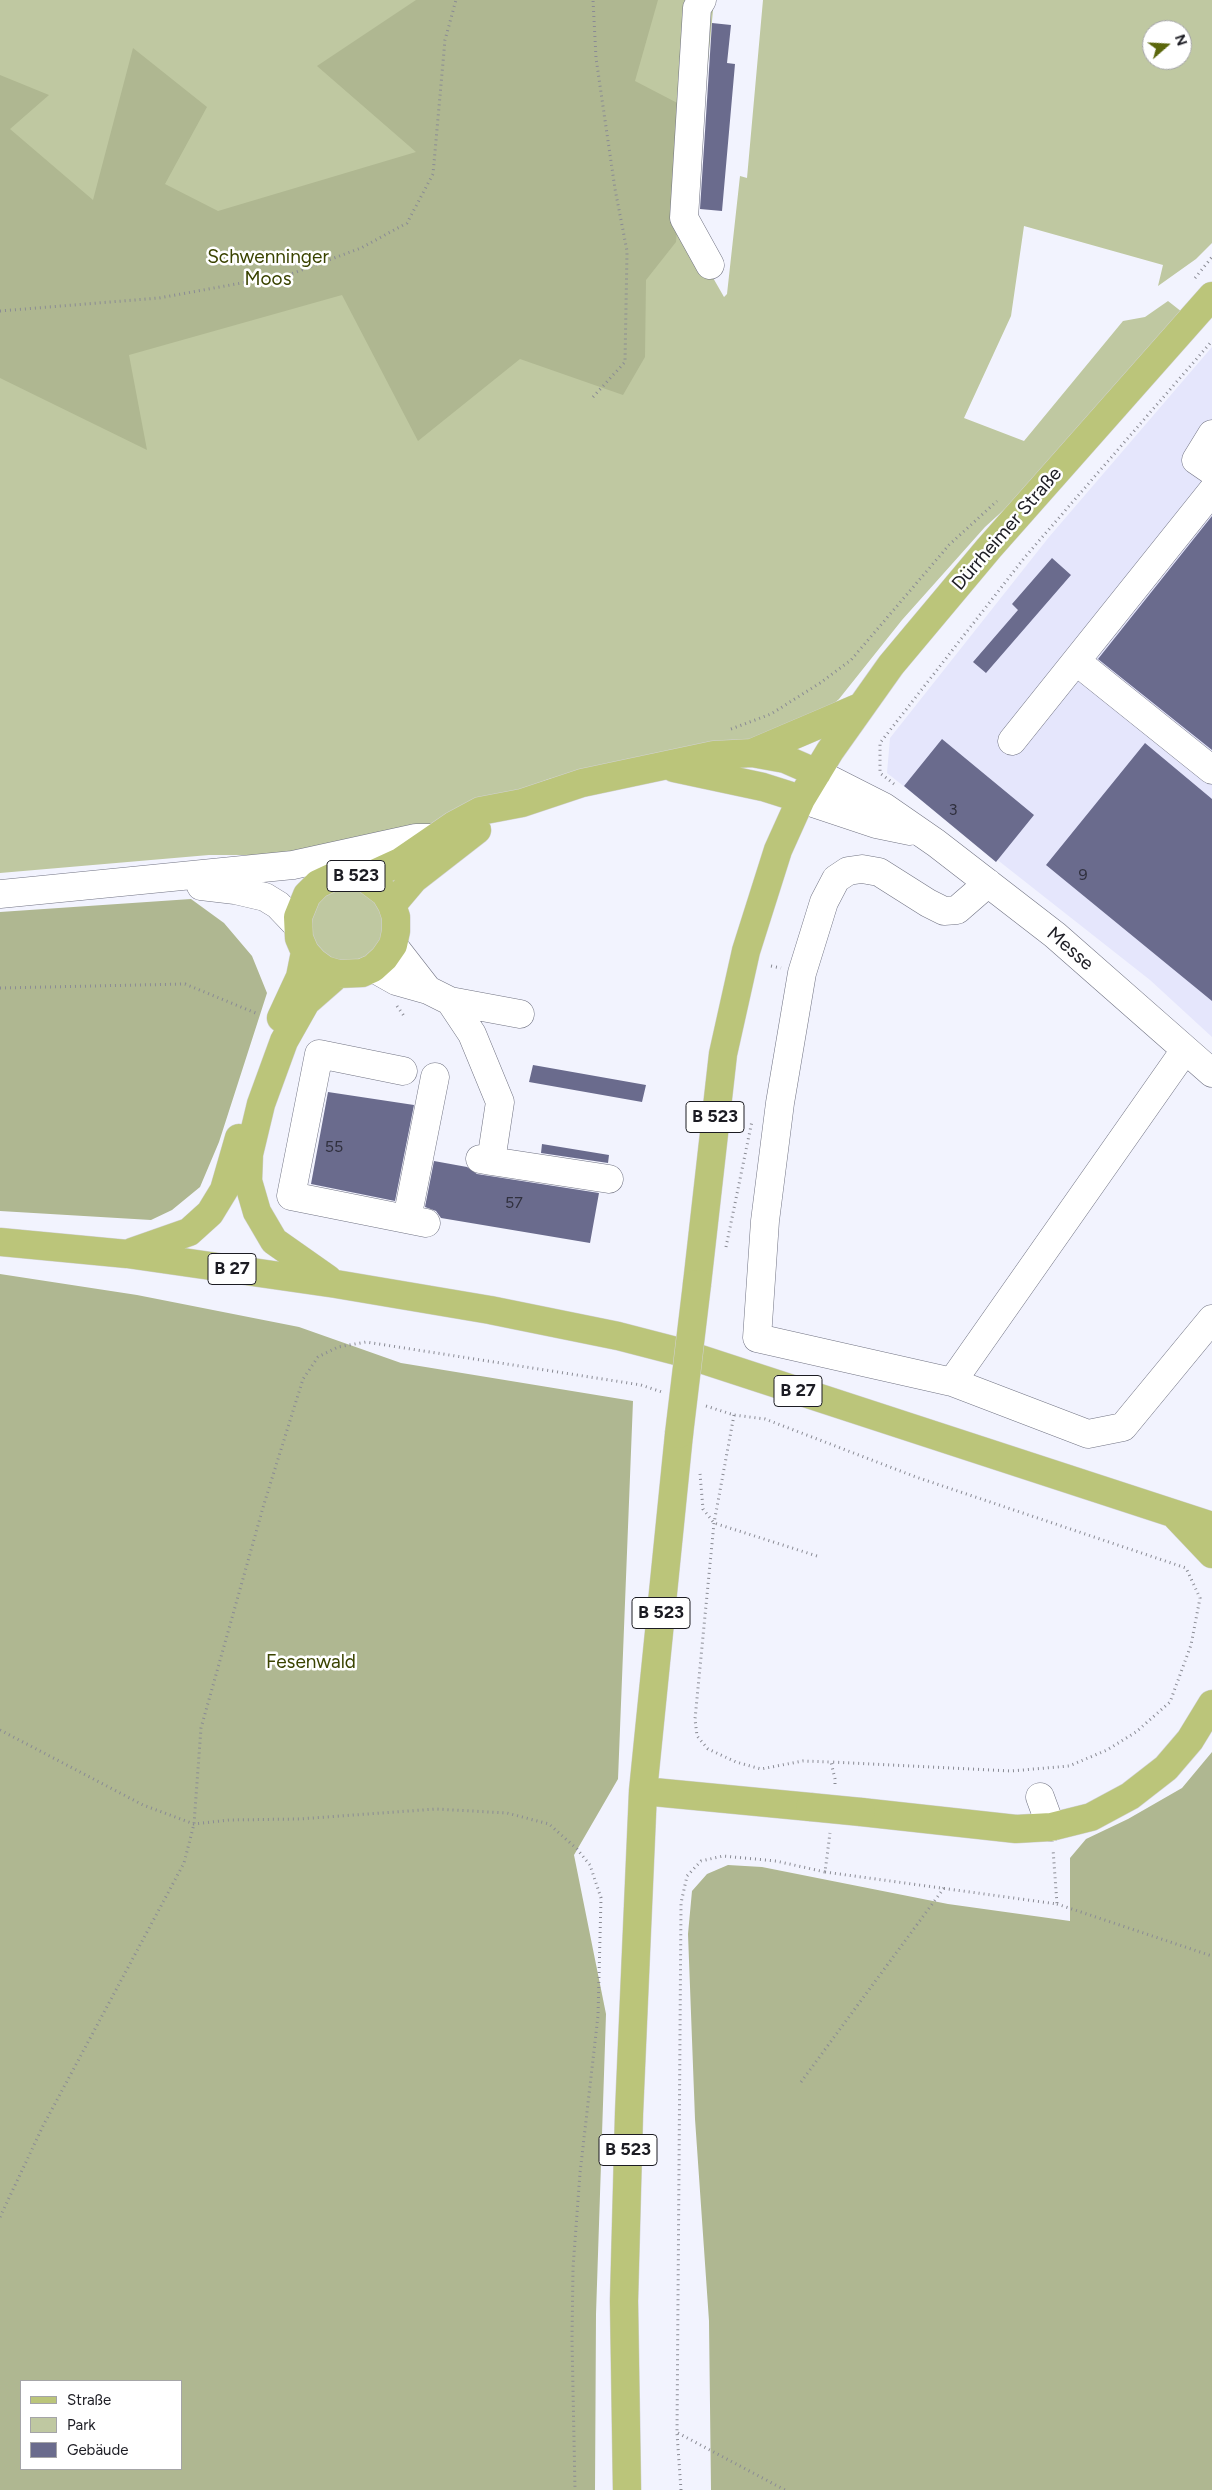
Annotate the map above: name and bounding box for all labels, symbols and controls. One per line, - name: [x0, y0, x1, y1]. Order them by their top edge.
- north arrow: [1142, 20, 1192, 70]
- text: N: [1171, 32, 1191, 48]
- park label: Schwenninger Moos: [207, 246, 329, 290]
- street label: Dürrheimer Straße: [947, 463, 1067, 595]
- house number: 3: [949, 800, 957, 820]
- road number: B 523: [327, 860, 385, 891]
- house number: 9: [1078, 865, 1088, 885]
- street label: Messe: [1042, 923, 1098, 975]
- road number: B 523: [686, 1102, 744, 1132]
- house number: 55: [325, 1137, 343, 1157]
- house number: 57: [505, 1193, 523, 1213]
- road number: B 27: [208, 1254, 256, 1285]
- road number: B 27: [774, 1375, 822, 1406]
- road number: B 523: [632, 1598, 690, 1629]
- park label: Fesenwald: [266, 1651, 356, 1673]
- road number: B 523: [599, 2134, 657, 2166]
- legend: [20, 2380, 182, 2470]
- text: Straße: [67, 2391, 111, 2409]
- text: Park: [67, 2416, 96, 2434]
- text: Gebäude: [67, 2441, 128, 2459]

